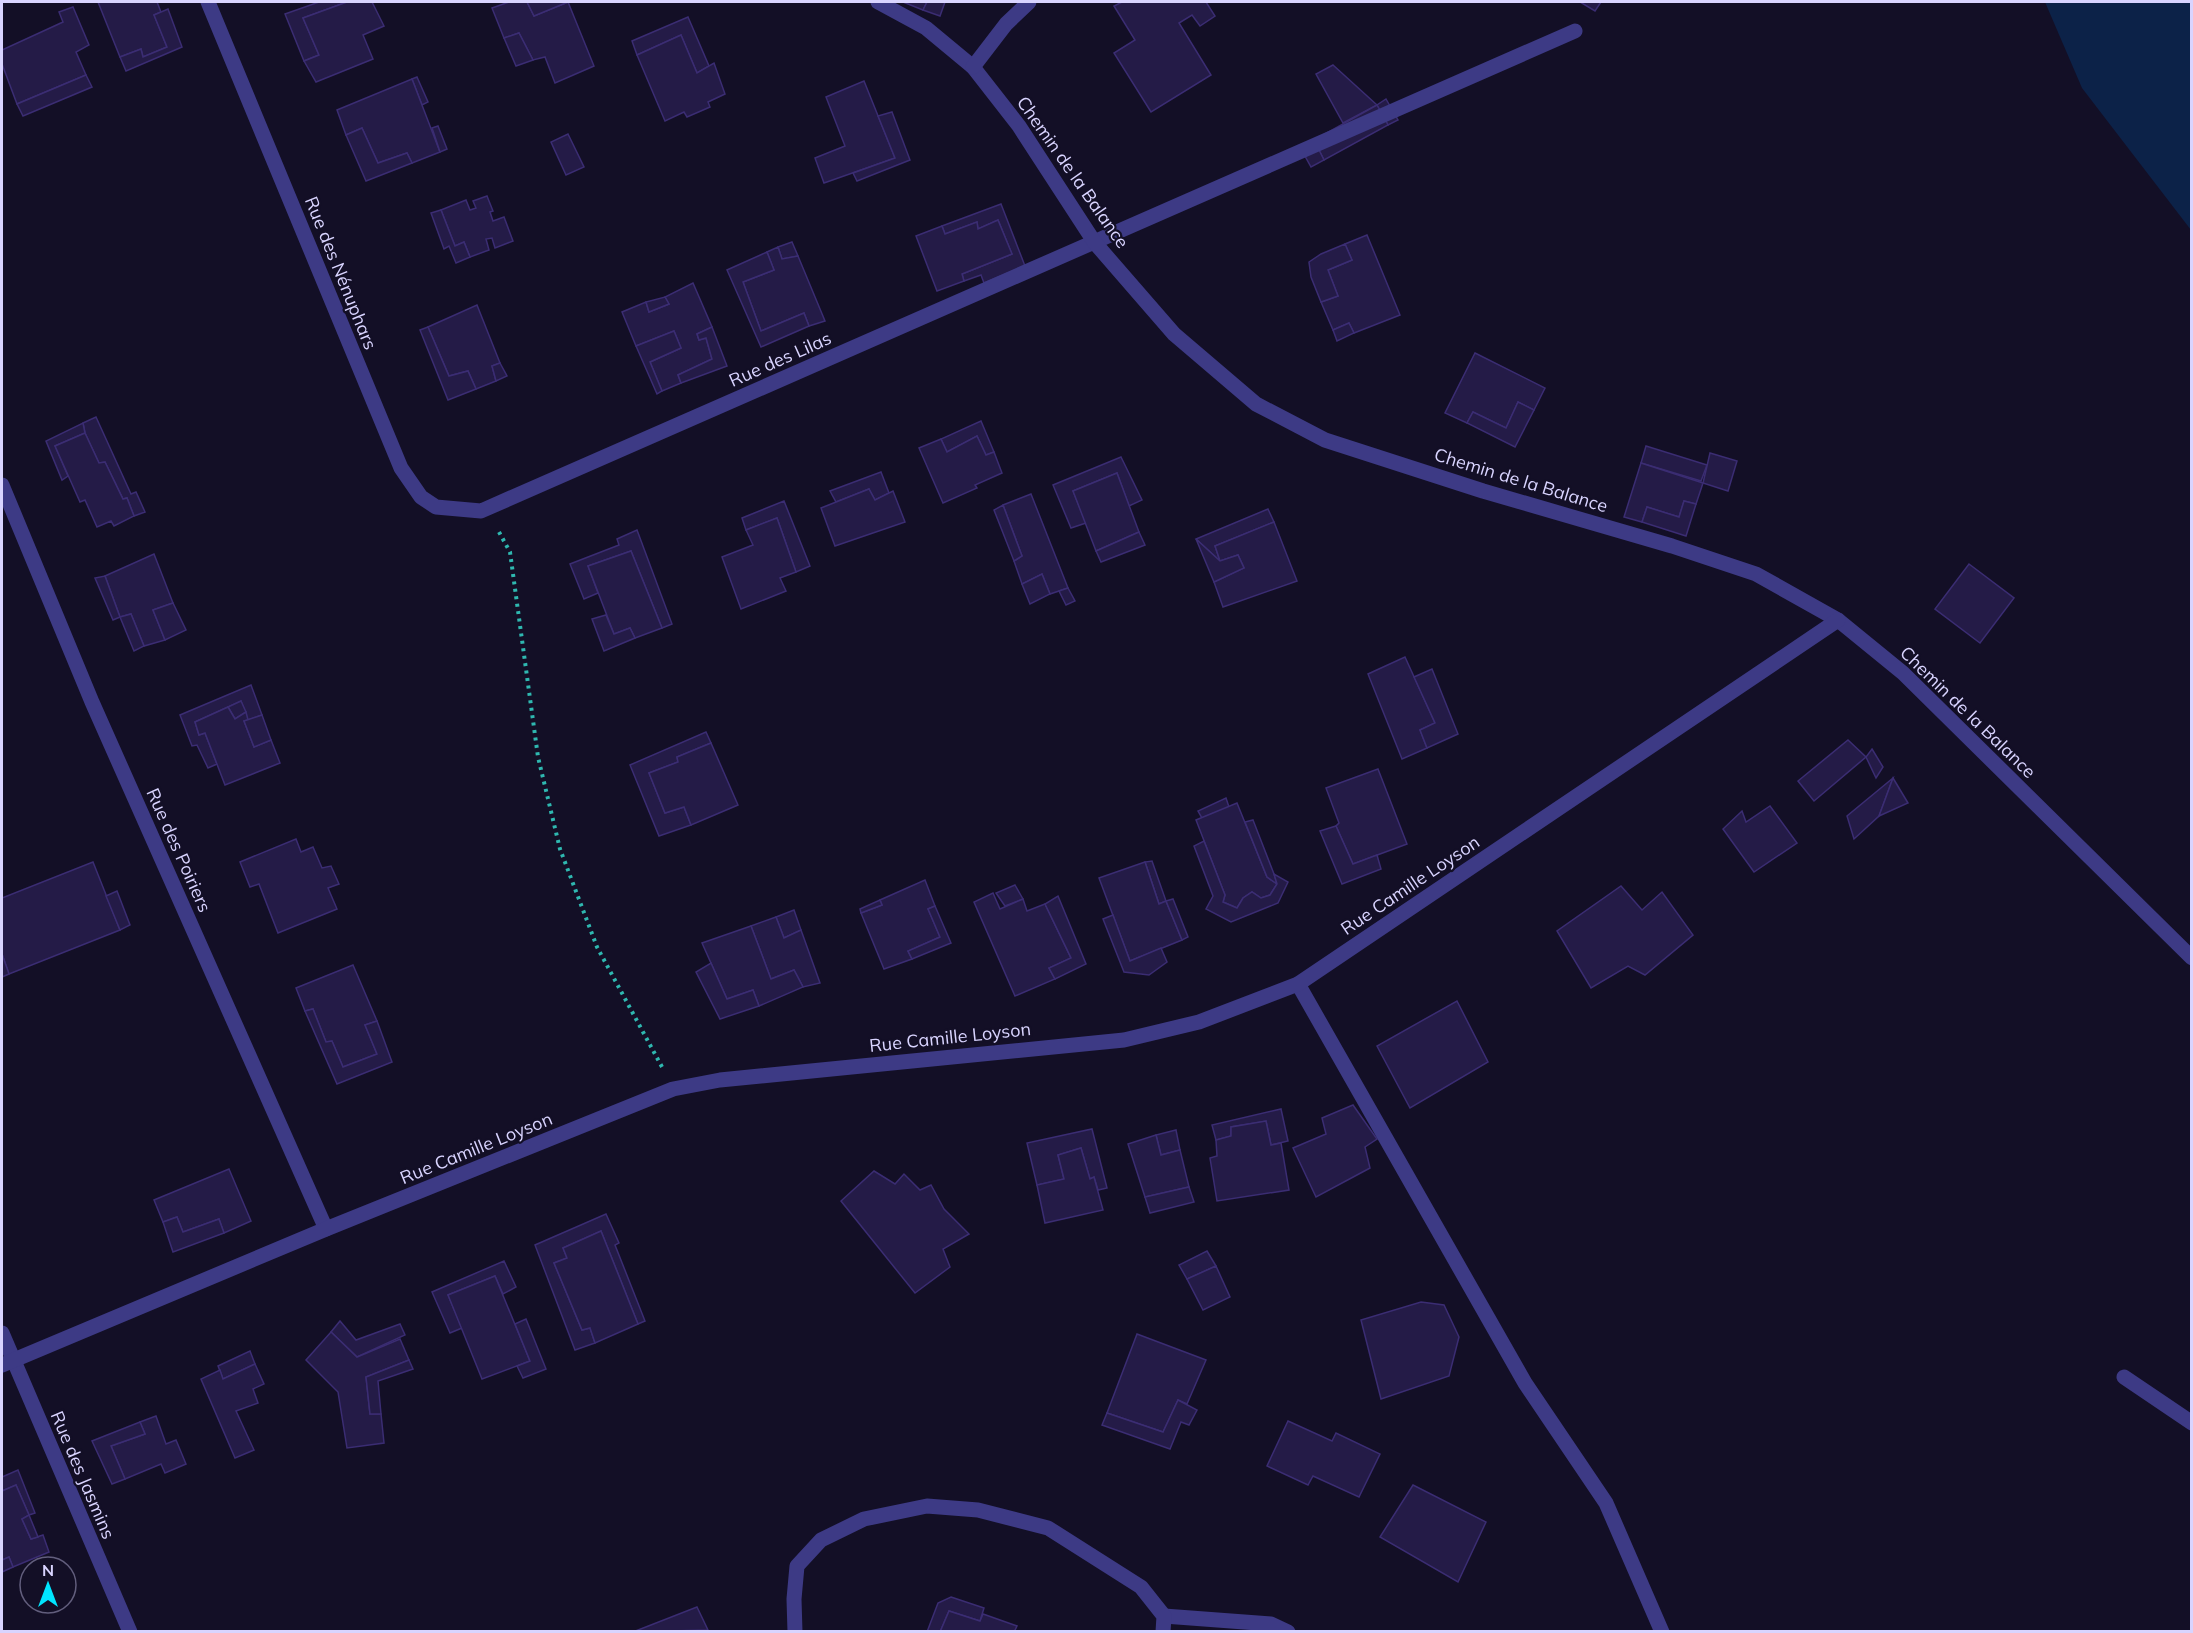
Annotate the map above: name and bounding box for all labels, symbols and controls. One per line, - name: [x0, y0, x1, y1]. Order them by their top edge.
- street label: Chemin de la Balance: [1012, 92, 1134, 252]
- street label: Rue des Nénuphars: [300, 193, 382, 353]
- street label: Rue des Lilas: [725, 326, 835, 392]
- street label: Chemin de la Balance: [1431, 443, 1611, 517]
- street label: Chemin de la Balance: [1895, 641, 2041, 783]
- street label: Rue des Poiriers: [141, 784, 217, 916]
- street label: Rue Camille Loyson: [1336, 830, 1484, 940]
- street label: Rue Camille Loyson: [868, 1017, 1032, 1057]
- street label: Rue Camille Loyson: [396, 1107, 556, 1189]
- street label: Rue des Jasmins: [46, 1408, 120, 1543]
- north arrow: [18, 1555, 78, 1615]
- text: N: [42, 1560, 54, 1580]

